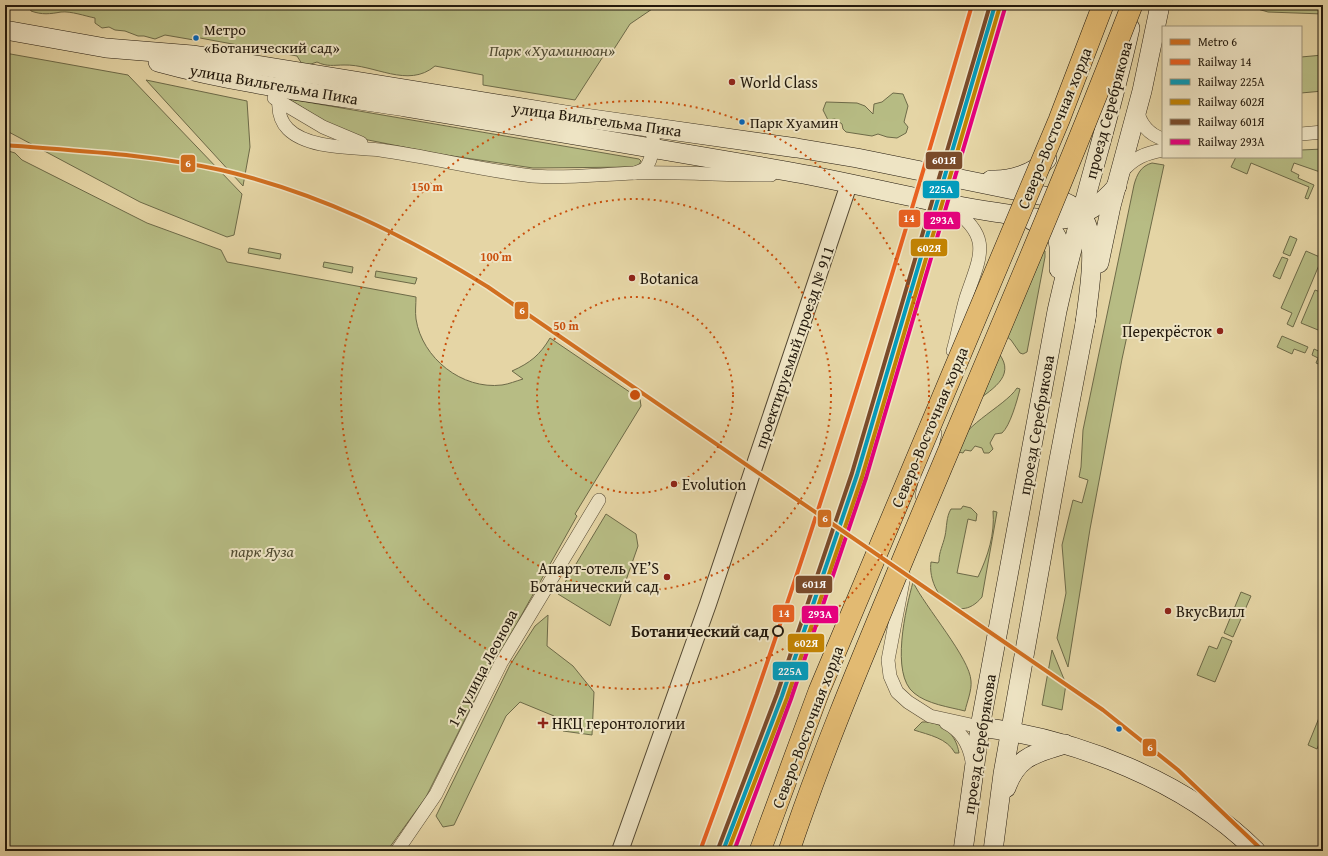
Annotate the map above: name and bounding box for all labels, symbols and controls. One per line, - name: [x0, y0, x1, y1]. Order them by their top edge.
- place label: Метро «Ботанический сад»: [204, 19, 340, 58]
- legend: [1162, 26, 1302, 158]
- marker: Метро «Ботанический сад»: [191, 33, 201, 43]
- text: Metro 6: [1198, 33, 1237, 50]
- park label: Парк «Хуаминюан»: [489, 38, 615, 62]
- street label: проезд Серебрякова: [1078, 38, 1138, 182]
- street label: Северо-Восточная хорда: [1011, 43, 1098, 212]
- text: Railway 14: [1198, 53, 1252, 70]
- street label: улица Вильгельма Пика: [187, 57, 361, 111]
- place label: World Class: [740, 70, 818, 94]
- text: Railway 225А: [1198, 73, 1265, 90]
- marker: World Class: [727, 77, 737, 87]
- text: Railway 602Я: [1198, 93, 1264, 110]
- street label: улица Вильгельма Пика: [510, 95, 684, 143]
- place label: Парк Хуамин: [750, 112, 839, 133]
- text: Railway 601Я: [1198, 113, 1264, 130]
- marker: Парк Хуамин: [737, 117, 747, 127]
- text: Railway 293А: [1198, 133, 1265, 150]
- line badge: 601Я: [925, 151, 963, 170]
- text: 601Я: [932, 152, 956, 168]
- line badge: 6: [180, 154, 196, 173]
- text: 6: [185, 155, 191, 171]
- text: 150 m: [411, 178, 444, 195]
- line badge: 225А: [922, 180, 960, 199]
- text: 225А: [929, 181, 953, 197]
- line badge: 14: [898, 209, 921, 228]
- text: 14: [903, 210, 915, 226]
- line badge: 293А: [923, 211, 961, 230]
- text: 293А: [930, 212, 954, 228]
- line badge: 602Я: [910, 238, 948, 257]
- text: 602Я: [917, 240, 941, 256]
- street label: проектируемый проезд № 911: [748, 242, 840, 452]
- text: 100 m: [480, 248, 513, 265]
- place label: Botanica: [640, 266, 699, 290]
- marker: Botanica: [627, 273, 637, 283]
- line badge: 6: [514, 301, 529, 320]
- text: 6: [519, 302, 525, 318]
- text: 50 m: [553, 317, 579, 334]
- place label: Перекрёсток: [1122, 319, 1213, 343]
- marker: Перекрёсток: [1215, 326, 1225, 336]
- street label: Северо-Восточная хорда: [884, 343, 974, 511]
- street label: проезд Серебрякова: [1012, 353, 1060, 497]
- centre of rings: [628, 388, 642, 402]
- place label: Evolution: [682, 472, 746, 496]
- marker: Evolution: [669, 479, 679, 489]
- line badge: 6: [817, 509, 832, 528]
- text: 6: [822, 510, 828, 526]
- park label: парк Яуза: [230, 539, 294, 563]
- place label: Апарт-отель YE’S Ботанический сад: [530, 556, 659, 598]
- marker: Апарт-отель YE’S Ботанический сад: [662, 572, 672, 582]
- line badge: 601Я: [795, 575, 833, 594]
- text: 601Я: [802, 576, 826, 592]
- place label: ВкусВилл: [1176, 599, 1245, 623]
- line badge: 14: [772, 604, 795, 623]
- street label: 1-я улица Леонова: [441, 605, 523, 731]
- text: 14: [778, 605, 790, 621]
- line badge: 293А: [801, 605, 839, 624]
- text: 293А: [808, 606, 832, 622]
- marker: ВкусВилл: [1163, 606, 1173, 616]
- place label: Ботанический сад: [631, 619, 769, 643]
- marker: Ботанический сад: [772, 625, 784, 637]
- line badge: 602Я: [787, 633, 825, 653]
- text: 602Я: [794, 635, 818, 651]
- street label: Северо-Восточная хорда: [765, 642, 849, 812]
- line badge: 225А: [772, 661, 809, 681]
- text: 225А: [778, 663, 802, 679]
- street label: проезд Серебрякова: [956, 672, 1002, 816]
- place label: НКЦ геронтологии: [552, 711, 686, 735]
- marker: НКЦ геронтологии: [537, 717, 549, 729]
- unlabelled marker: [1114, 724, 1124, 734]
- line badge: 6: [1142, 738, 1157, 757]
- text: 6: [1147, 739, 1153, 755]

